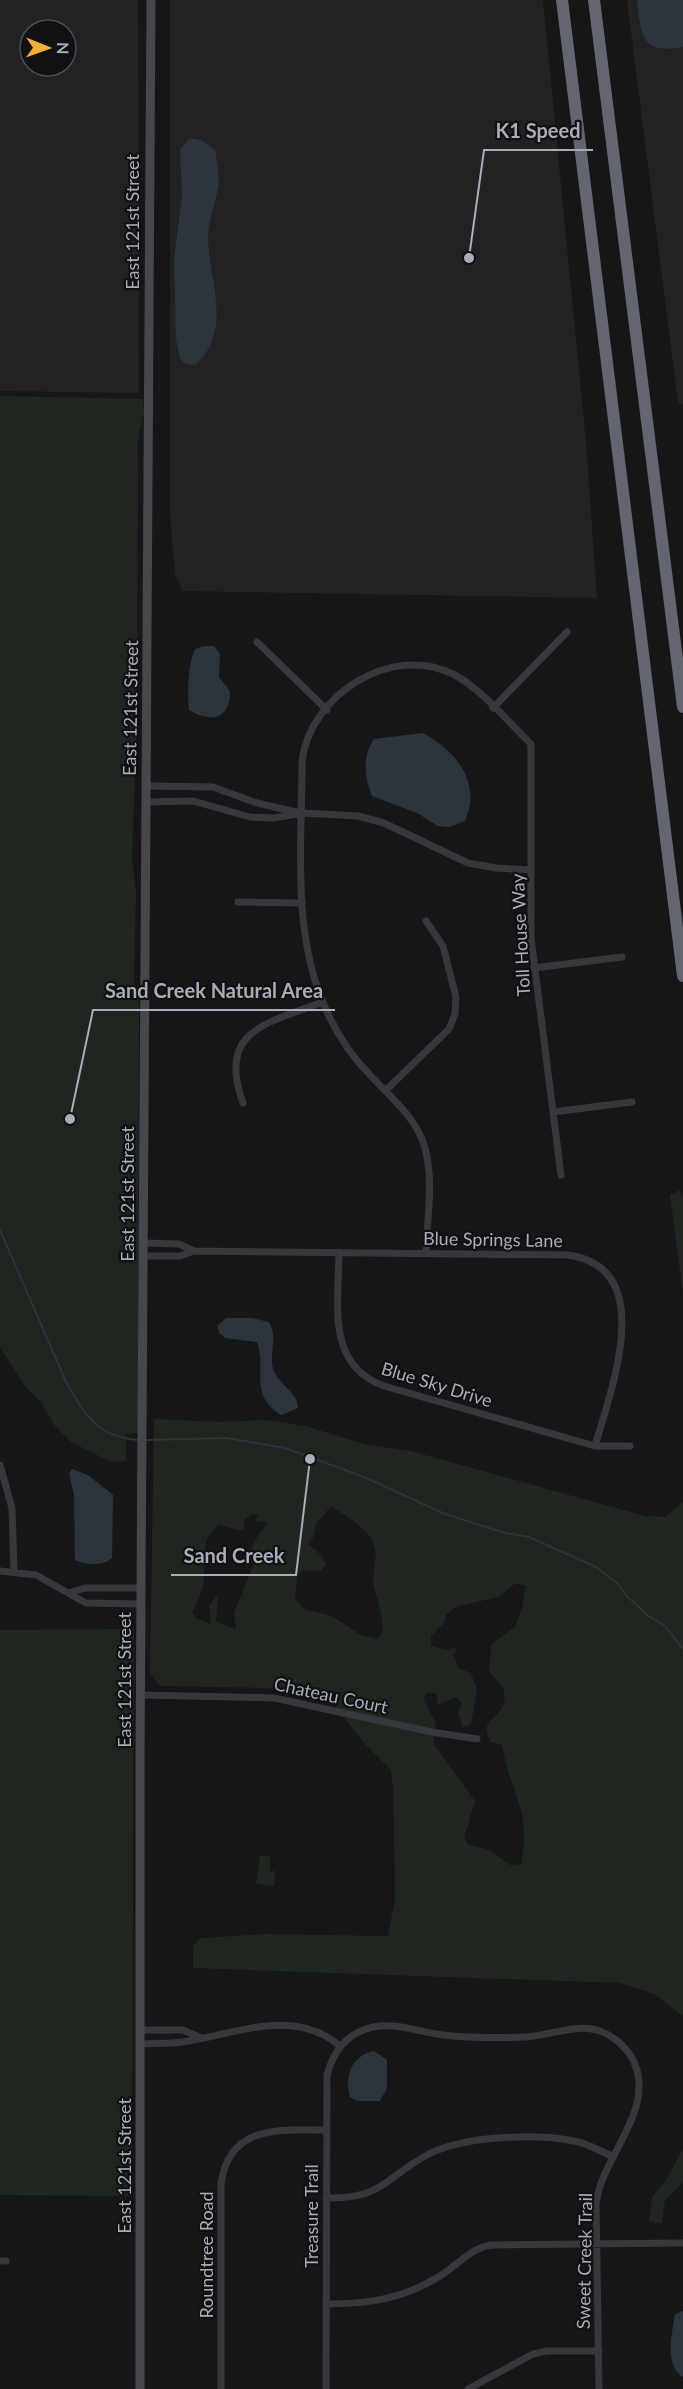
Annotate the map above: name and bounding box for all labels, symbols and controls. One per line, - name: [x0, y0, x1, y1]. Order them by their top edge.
- north arrow: [18, 18, 78, 78]
- text: N: [54, 42, 73, 55]
- callout: K1 Speed: [484, 112, 593, 150]
- text: K1 Speed: [495, 118, 581, 142]
- street label: East 121st Street: [121, 154, 143, 290]
- street label: East 121st Street: [118, 639, 142, 776]
- street label: Toll House Way: [506, 872, 534, 997]
- callout: Sand Creek Natural Area: [93, 972, 335, 1010]
- text: Sand Creek Natural Area: [105, 978, 323, 1002]
- street label: East 121st Street: [116, 1126, 138, 1262]
- street label: Blue Springs Lane: [423, 1227, 563, 1251]
- street label: Blue Sky Drive: [379, 1357, 495, 1411]
- callout: Sand Creek: [171, 1537, 296, 1575]
- text: Sand Creek: [184, 1543, 285, 1567]
- street label: East 121st Street: [113, 1612, 135, 1748]
- street label: Chateau Court: [272, 1672, 390, 1718]
- street label: East 121st Street: [113, 2098, 135, 2234]
- street label: Treasure Trail: [300, 2164, 322, 2268]
- street label: Roundtree Road: [195, 2191, 217, 2319]
- street label: Sweet Creek Trail: [572, 2193, 596, 2329]

